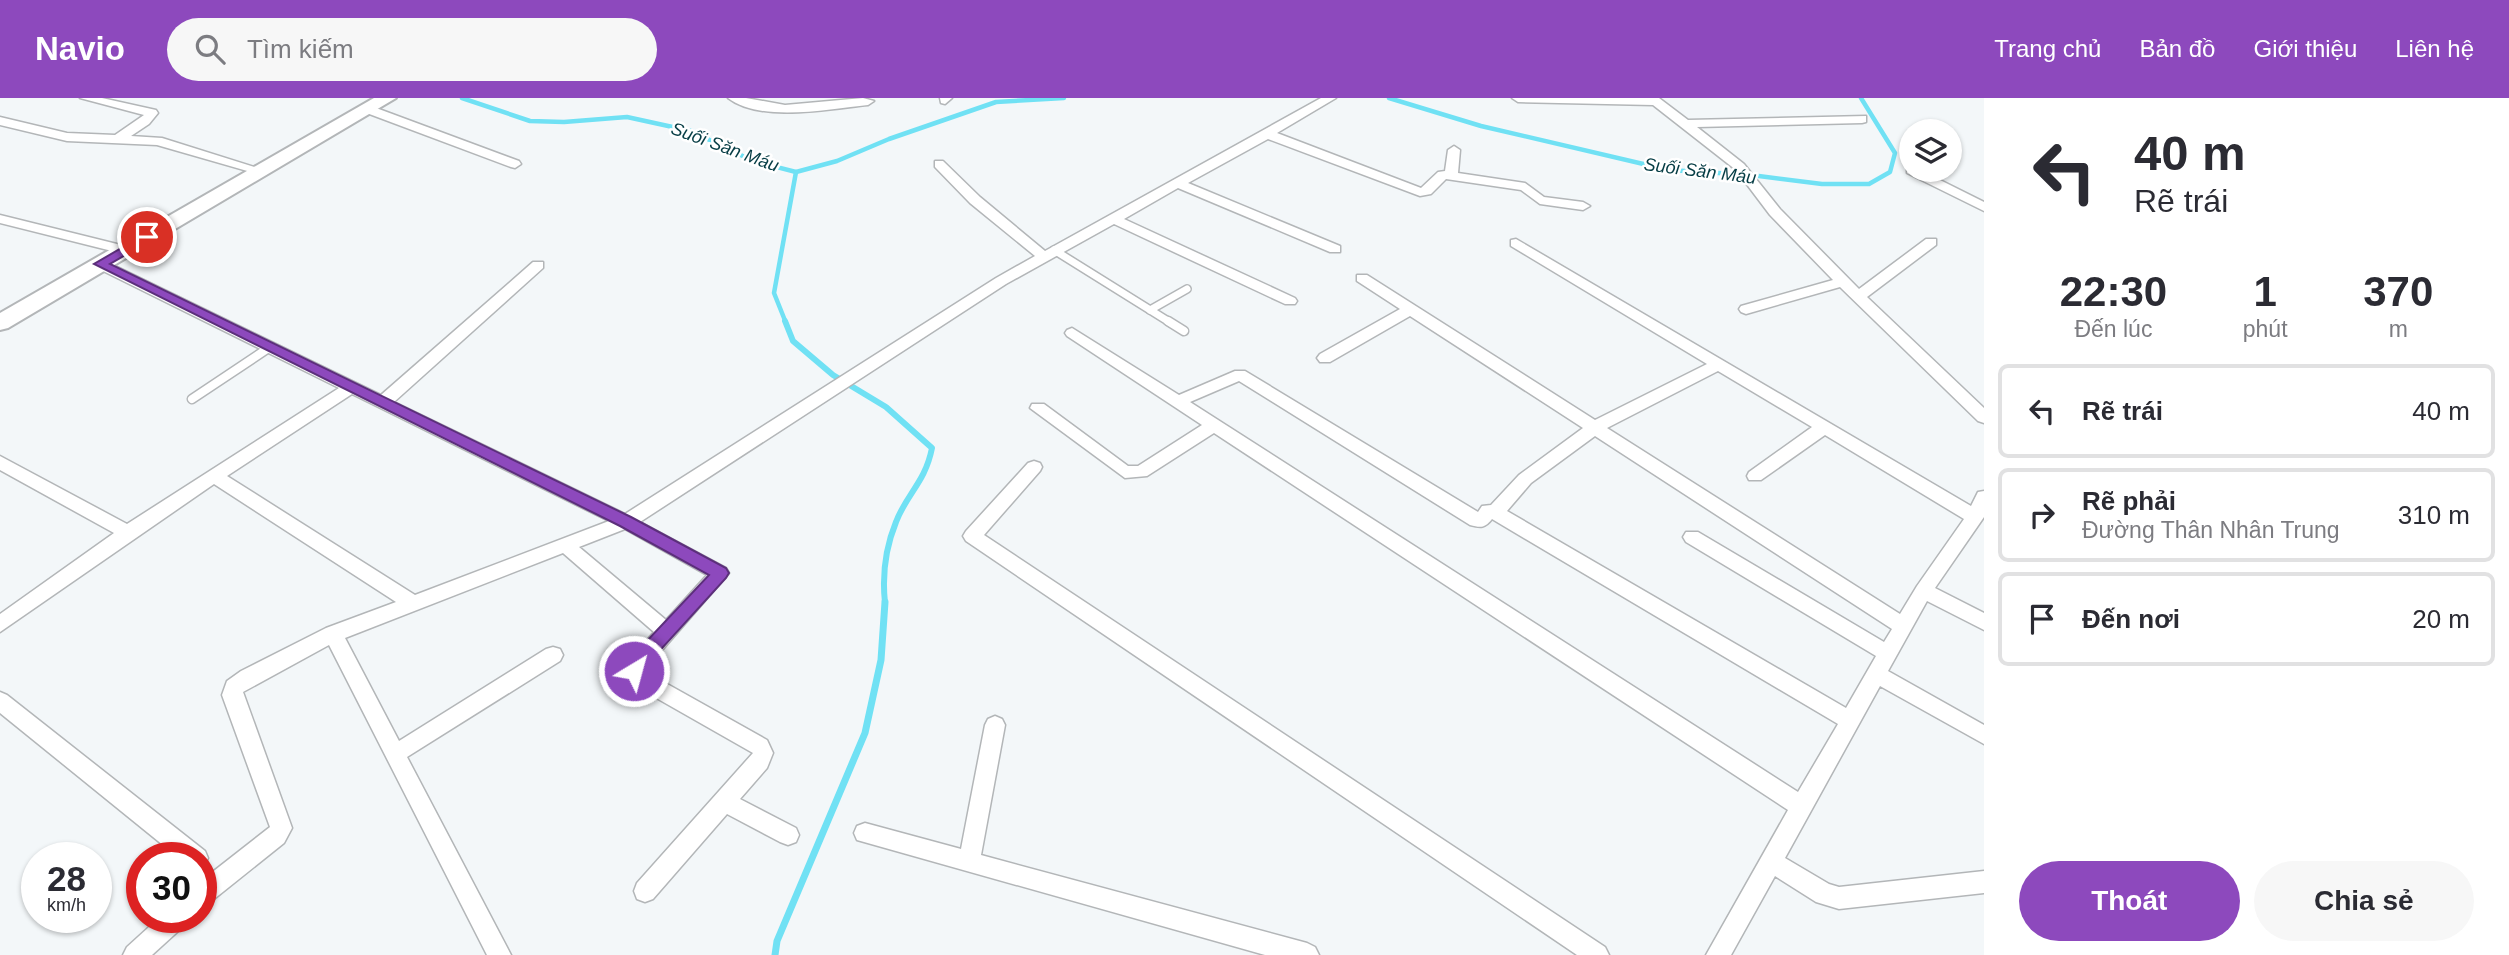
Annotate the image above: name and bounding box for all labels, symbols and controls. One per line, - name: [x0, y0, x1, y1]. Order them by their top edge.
- search box: [167, 18, 657, 81]
- text: Navio: [35, 30, 125, 67]
- icon: search: [191, 30, 229, 68]
- text: Tìm kiếm: [247, 34, 354, 64]
- text: Trang chủ: [1994, 35, 2101, 62]
- text: Bản đồ: [2139, 35, 2215, 62]
- text: Giới thiệu: [2253, 35, 2357, 62]
- text: Liên hệ: [2395, 35, 2474, 62]
- water label: Suối Săn Máu: [668, 118, 782, 176]
- map controls: [1899, 119, 1962, 182]
- button: layers: [1899, 119, 1962, 182]
- icon: left: [2019, 126, 2110, 217]
- text: 40 m: [2134, 126, 2246, 180]
- water label: Suối Săn Máu: [1643, 154, 1757, 188]
- text: Rẽ trái: [2134, 183, 2228, 219]
- pin: [117, 207, 177, 267]
- icon: arrive: [128, 218, 166, 256]
- text: 22:30: [2060, 268, 2167, 315]
- text: 1: [2253, 268, 2277, 315]
- text: 370: [2363, 268, 2433, 315]
- text: Đến lúc: [2074, 316, 2152, 342]
- text: phút: [2243, 316, 2288, 342]
- text: m: [2389, 316, 2408, 342]
- icon: left: [2023, 392, 2061, 430]
- text: Rẽ trái: [2082, 396, 2163, 426]
- text: 40 m: [2412, 396, 2470, 426]
- text: Rẽ phải: [2082, 486, 2176, 516]
- icon: right: [2023, 496, 2061, 534]
- text: 310 m: [2398, 500, 2470, 530]
- text: Đường Thân Nhân Trung: [2082, 517, 2340, 543]
- icon: arrive: [2023, 600, 2061, 638]
- text: Đến nơi: [2082, 604, 2180, 634]
- text: 20 m: [2412, 604, 2470, 634]
- position arrow: [597, 634, 671, 708]
- speed limit sign: 30: [126, 842, 217, 933]
- text: 28: [47, 859, 86, 898]
- button: Thoát: [2019, 861, 2240, 941]
- button: Chia sẻ: [2254, 861, 2474, 941]
- text: km/h: [47, 895, 86, 915]

